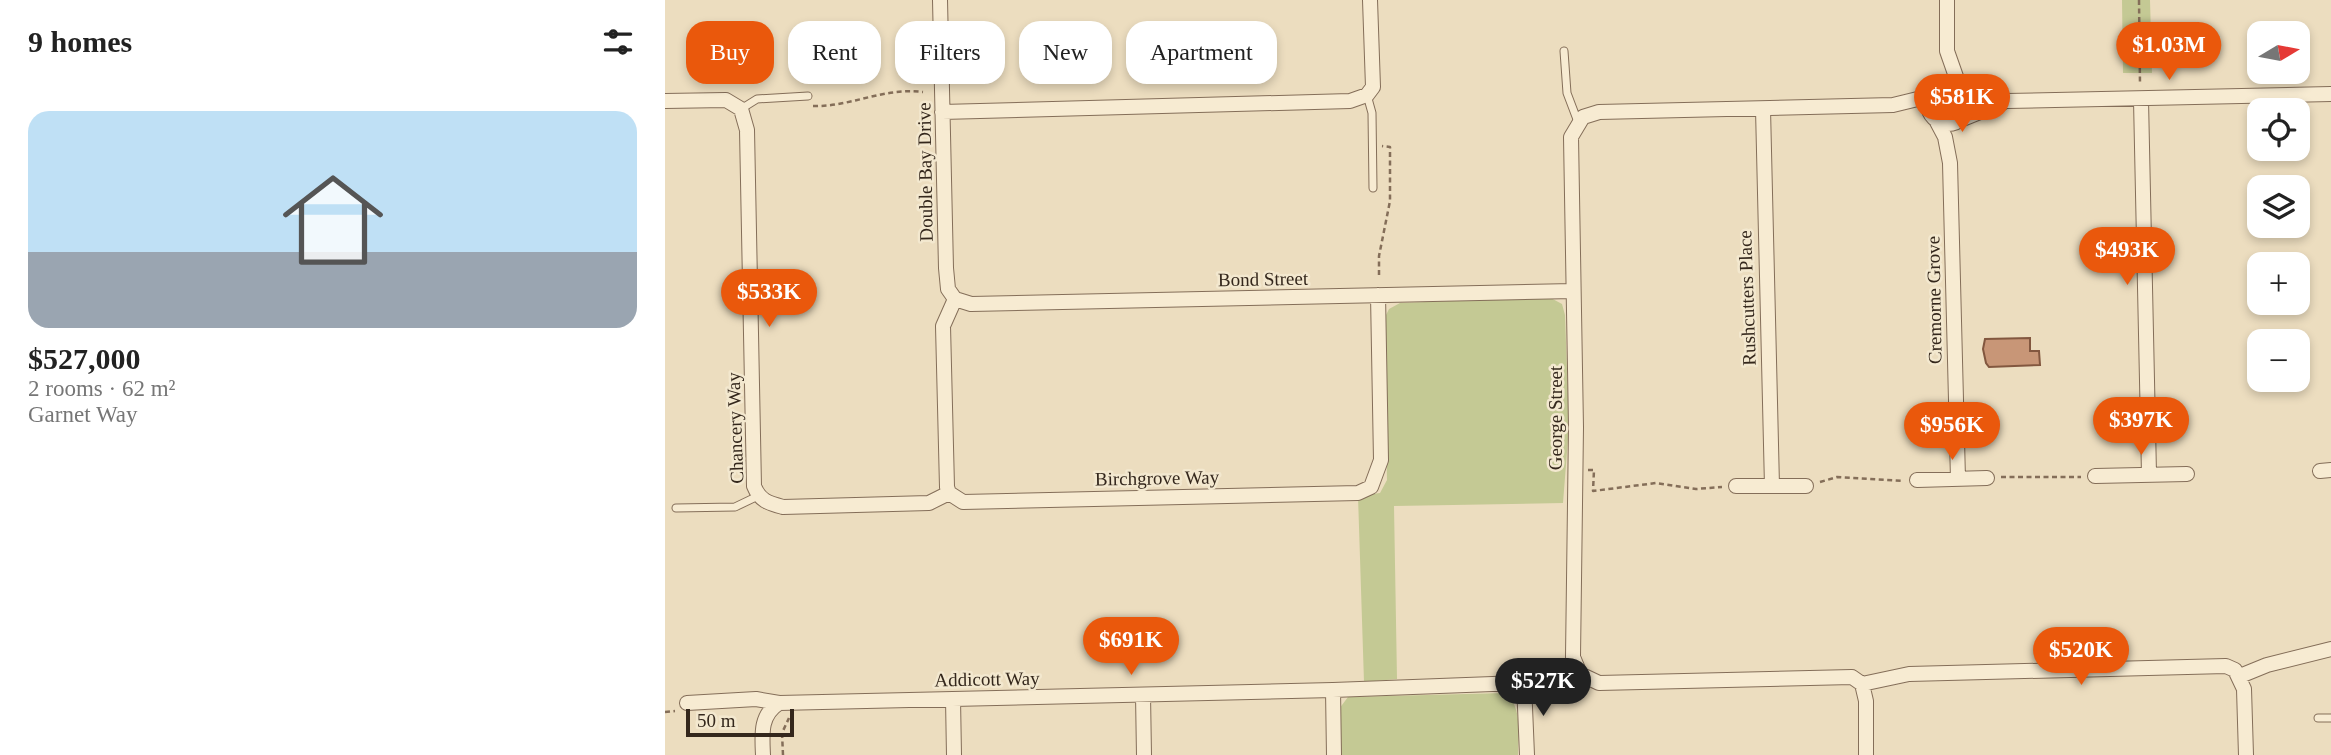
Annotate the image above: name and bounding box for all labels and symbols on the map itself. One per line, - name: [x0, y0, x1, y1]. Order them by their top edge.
- north arrow: [2247, 21, 2310, 84]
- pin: $1.03M: [2112, 22, 2226, 82]
- pin: $581K: [1913, 74, 2011, 134]
- street label: Double Bay Drive: [913, 102, 937, 242]
- pin: $493K: [2078, 228, 2176, 287]
- street label: Rushcutters Place: [1734, 230, 1760, 366]
- street label: Cremorne Grove: [1922, 236, 1946, 364]
- street label: Bond Street: [1218, 268, 1309, 290]
- pin: $533K: [720, 270, 818, 329]
- street label: George Street: [1545, 365, 1566, 470]
- street label: Chancery Way: [723, 371, 747, 484]
- pin: $397K: [2092, 398, 2190, 457]
- pin: $956K: [1903, 402, 2001, 462]
- street label: Birchgrove Way: [1095, 466, 1220, 490]
- pin: $691K: [1082, 618, 1180, 677]
- pin: $520K: [2032, 628, 2130, 687]
- pin: $527K: [1494, 658, 1592, 718]
- street label: Addicott Way: [934, 668, 1040, 690]
- scale bar: [686, 706, 795, 738]

